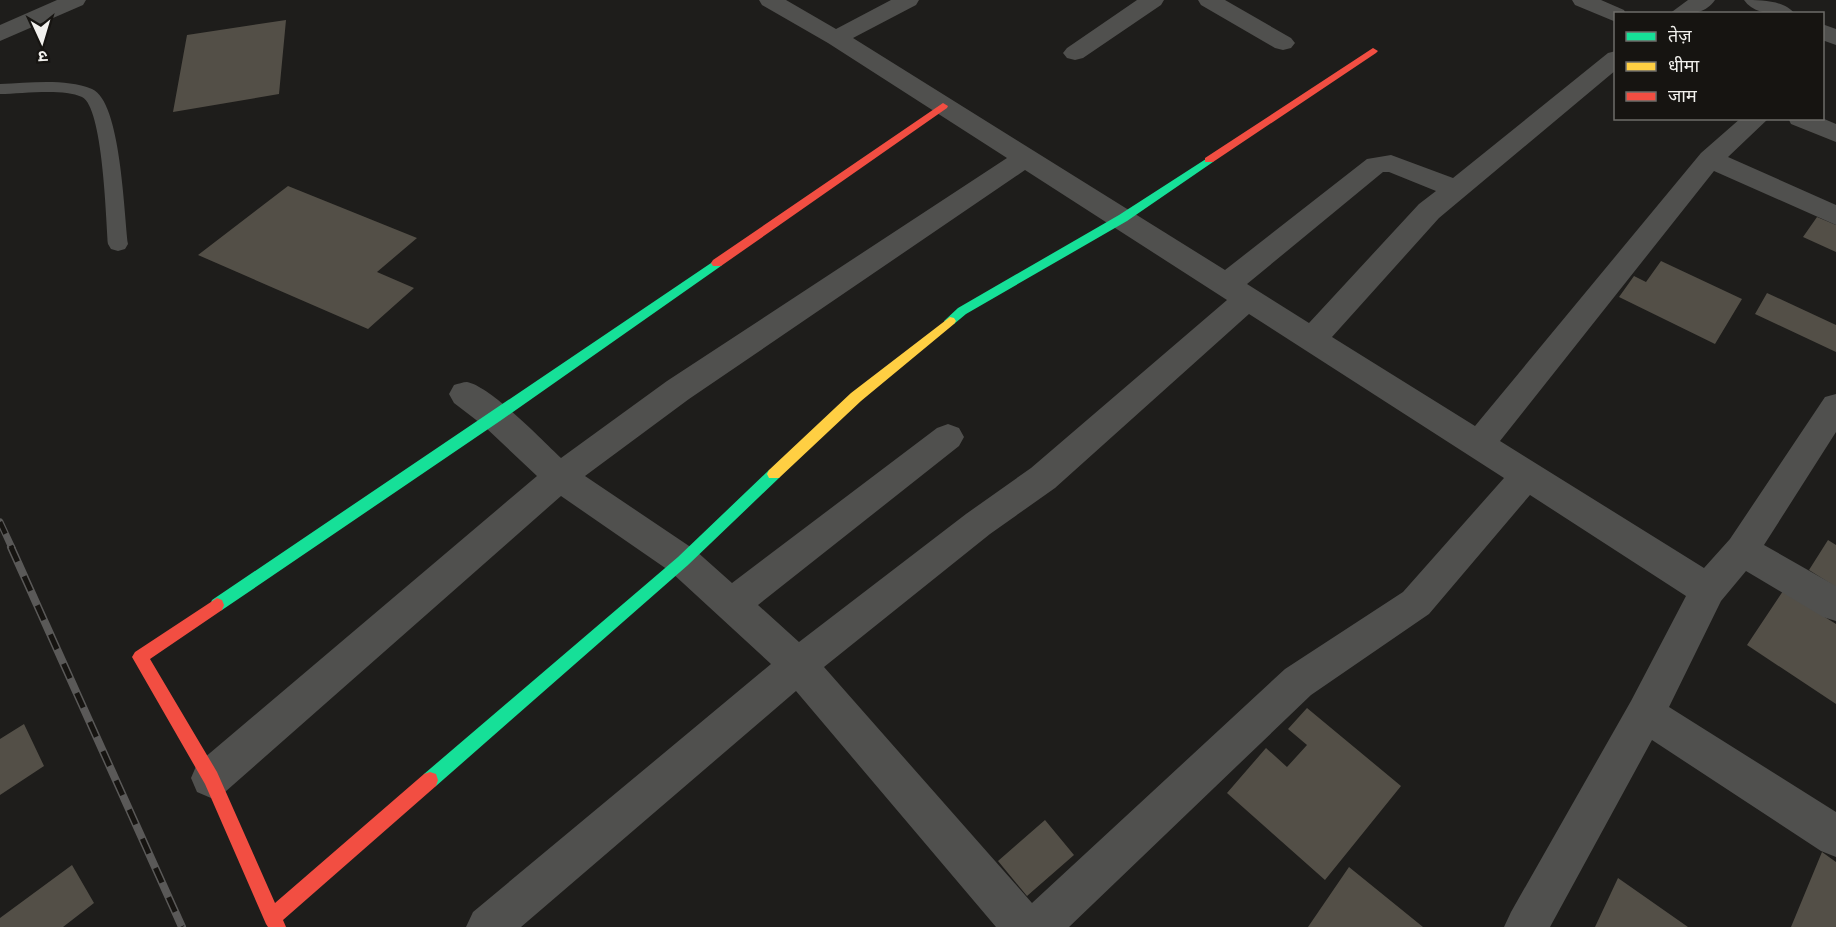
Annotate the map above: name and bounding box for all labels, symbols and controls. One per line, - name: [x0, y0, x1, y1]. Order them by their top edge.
- north arrow: [12, 12, 72, 72]
- legend: [1614, 12, 1824, 120]
- text: तेज़: [1668, 24, 1692, 47]
- text: उ: [37, 46, 48, 67]
- text: धीमा: [1668, 54, 1699, 77]
- text: जाम: [1668, 84, 1698, 107]

